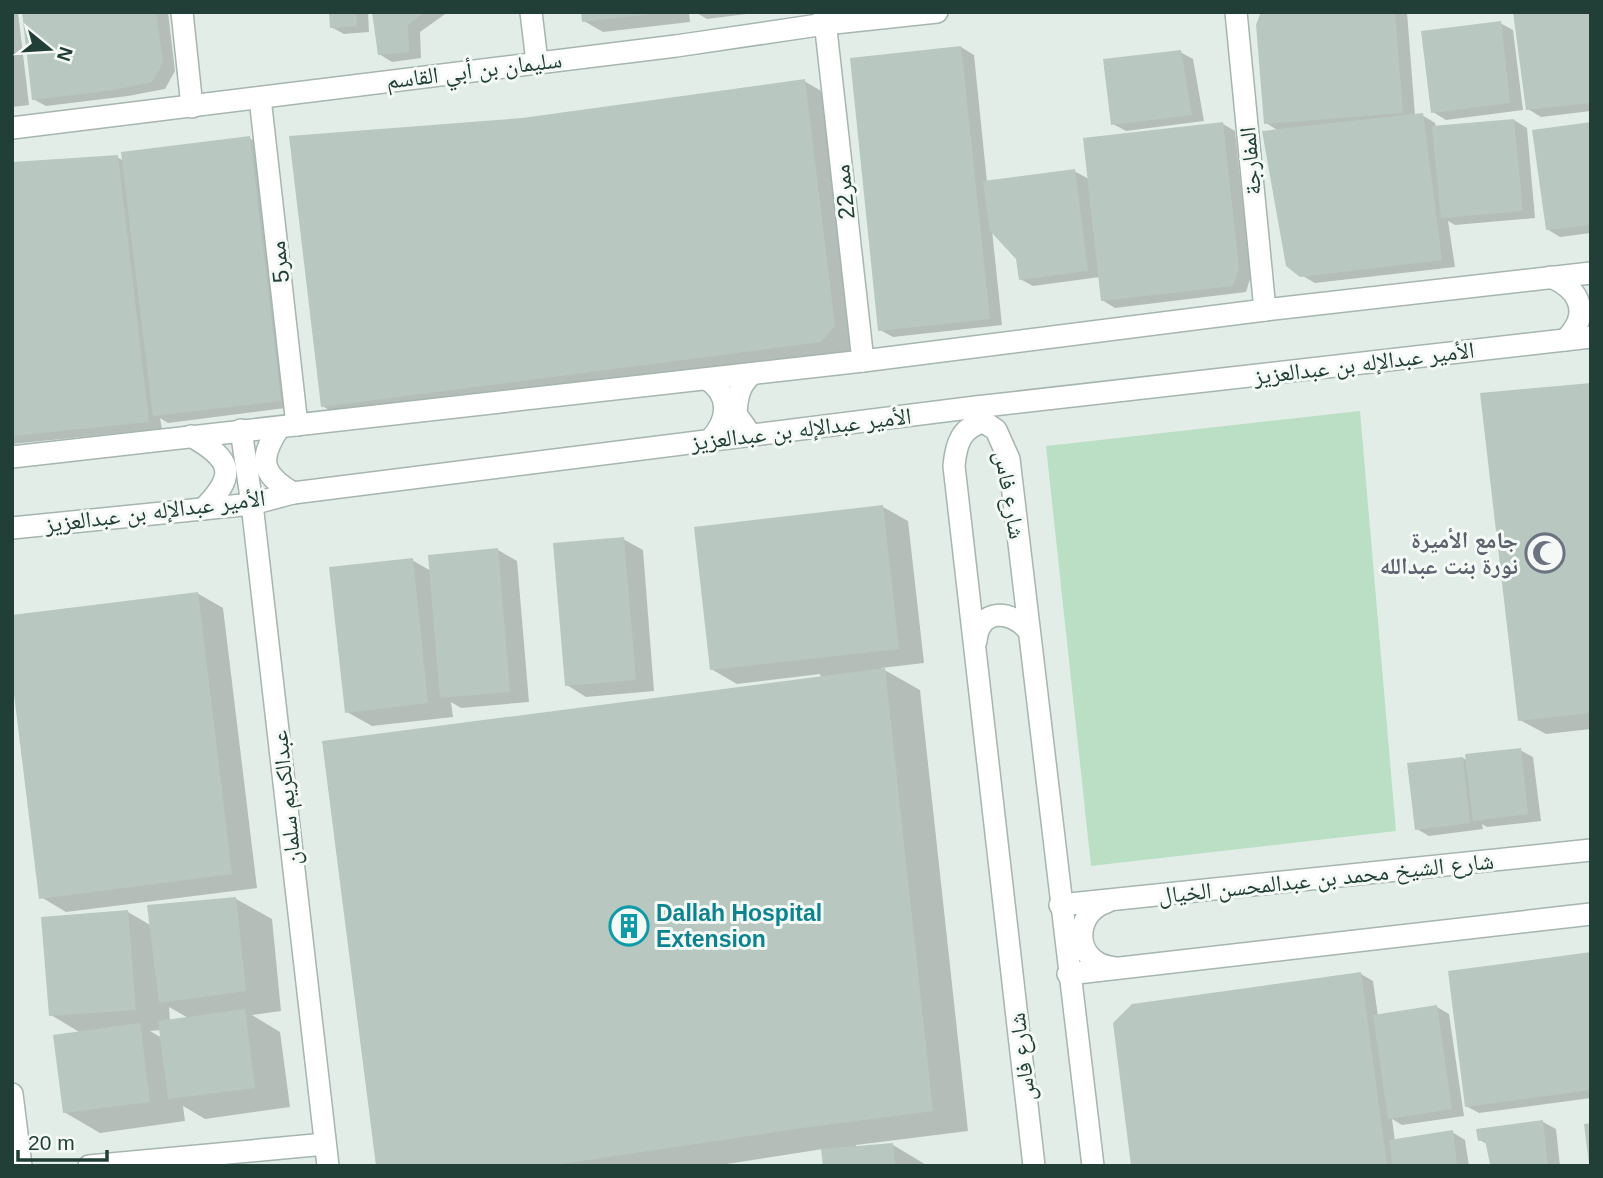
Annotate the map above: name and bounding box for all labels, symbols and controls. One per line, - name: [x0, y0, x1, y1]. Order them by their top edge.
- north arrow: [14, 14, 84, 84]
- text: N: [53, 44, 77, 64]
- street label: سليمان بن أبي القاسم: [385, 46, 564, 99]
- street label: المفارجة: [1234, 126, 1266, 196]
- street label: ممر22: [828, 163, 860, 221]
- street label: ممر5: [264, 240, 294, 284]
- street label: الأمير عبدالإله بن عبدالعزيز: [1251, 337, 1476, 391]
- street label: الأمير عبدالإله بن عبدالعزيز: [688, 403, 913, 457]
- street label: شارع فاس: [988, 449, 1031, 541]
- street label: الأمير عبدالإله بن عبدالعزيز: [42, 485, 267, 539]
- place label: جامع الأميرة نورة بنت عبدالله: [1380, 527, 1518, 580]
- mosque icon: جامع الأميرة نورة بنت عبدالله: [1524, 532, 1566, 574]
- street label: عبدالكريم سلمان: [266, 729, 309, 867]
- street label: شارع الشيخ محمد بن عبدالمحسن الخيال: [1157, 847, 1495, 911]
- place label: Dallah Hospital Extension: [656, 900, 822, 952]
- building icon: Dallah Hospital Extension: [608, 905, 650, 947]
- street label: شارع فاس: [1004, 1011, 1042, 1103]
- scale bar: [18, 1118, 107, 1162]
- text: 20 m: [28, 1131, 75, 1154]

